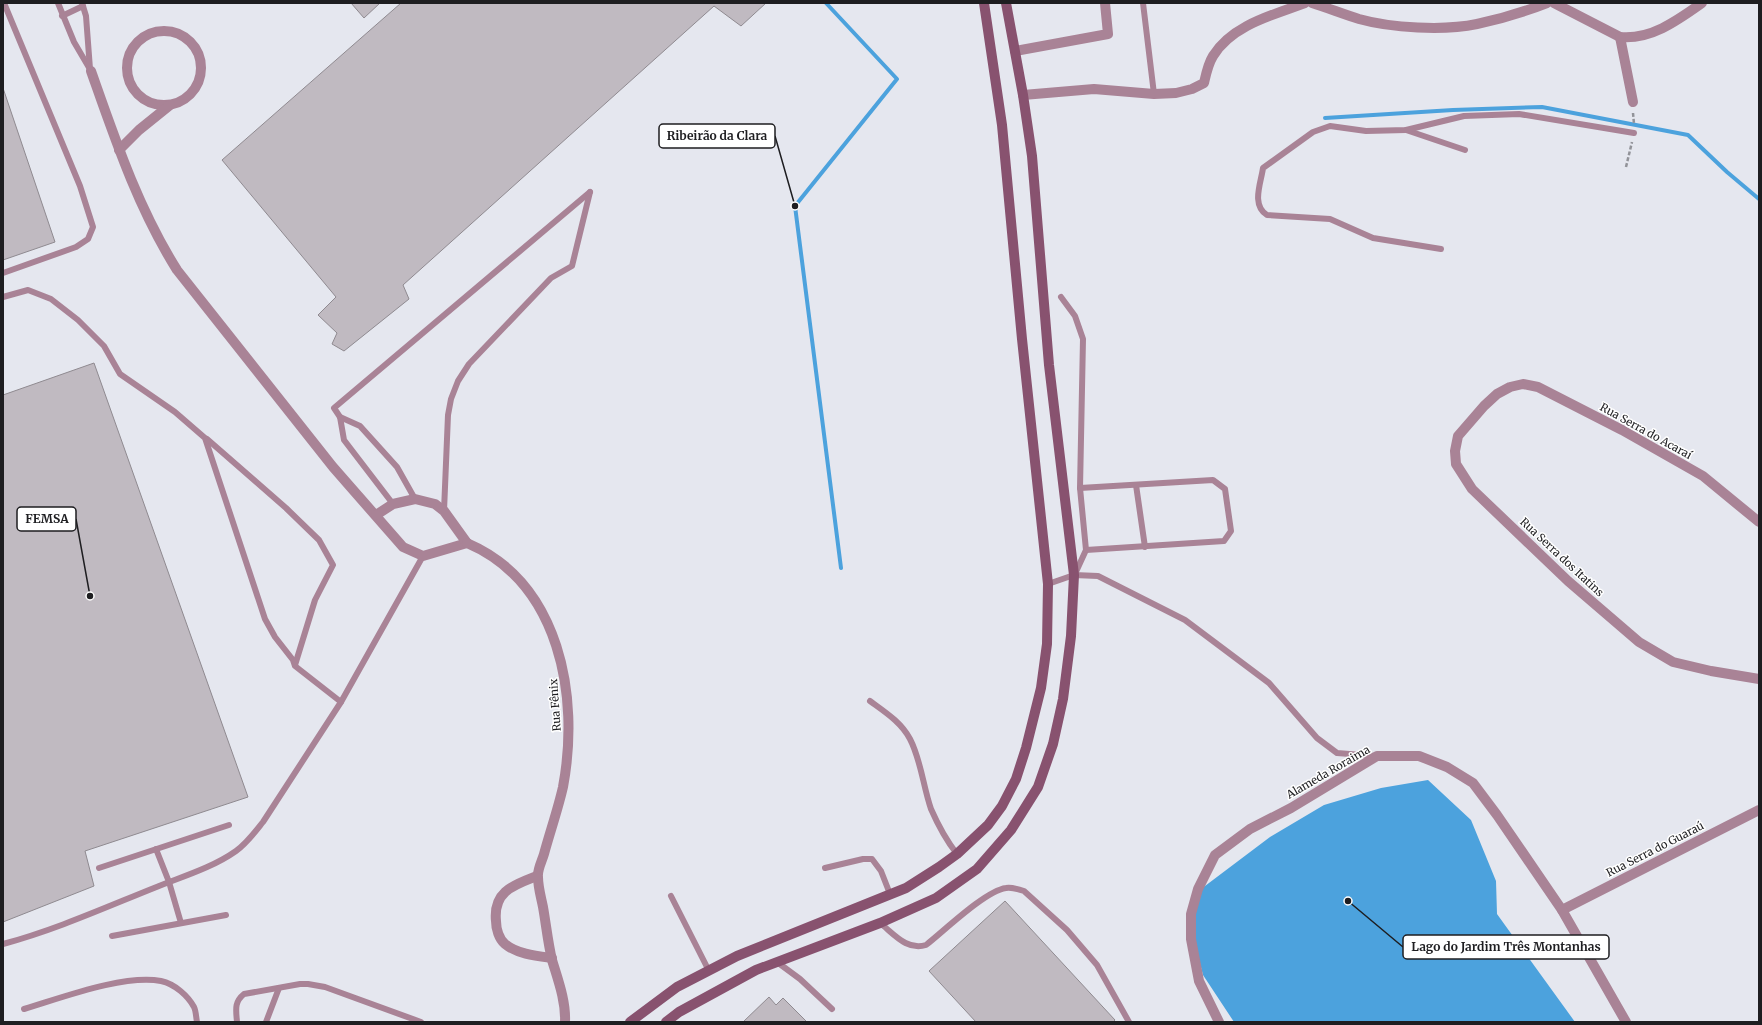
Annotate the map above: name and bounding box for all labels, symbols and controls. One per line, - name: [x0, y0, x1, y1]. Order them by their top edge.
- callout: Ribeirão da Clara: [659, 124, 775, 148]
- text: Ribeirão da Clara: [667, 128, 768, 143]
- street label: Rua Serra do Acaraí: [1598, 400, 1695, 462]
- callout: FEMSA: [17, 507, 76, 531]
- text: FEMSA: [25, 511, 69, 526]
- street label: Rua Serra dos Itatins: [1517, 515, 1607, 599]
- street label: Rua Fênix: [546, 678, 564, 732]
- street label: Alameda Roraima: [1283, 742, 1372, 802]
- street label: Rua Serra do Guaraú: [1604, 818, 1706, 880]
- callout: Lago do Jardim Três Montanhas: [1403, 935, 1609, 959]
- text: Lago do Jardim Três Montanhas: [1411, 939, 1601, 954]

